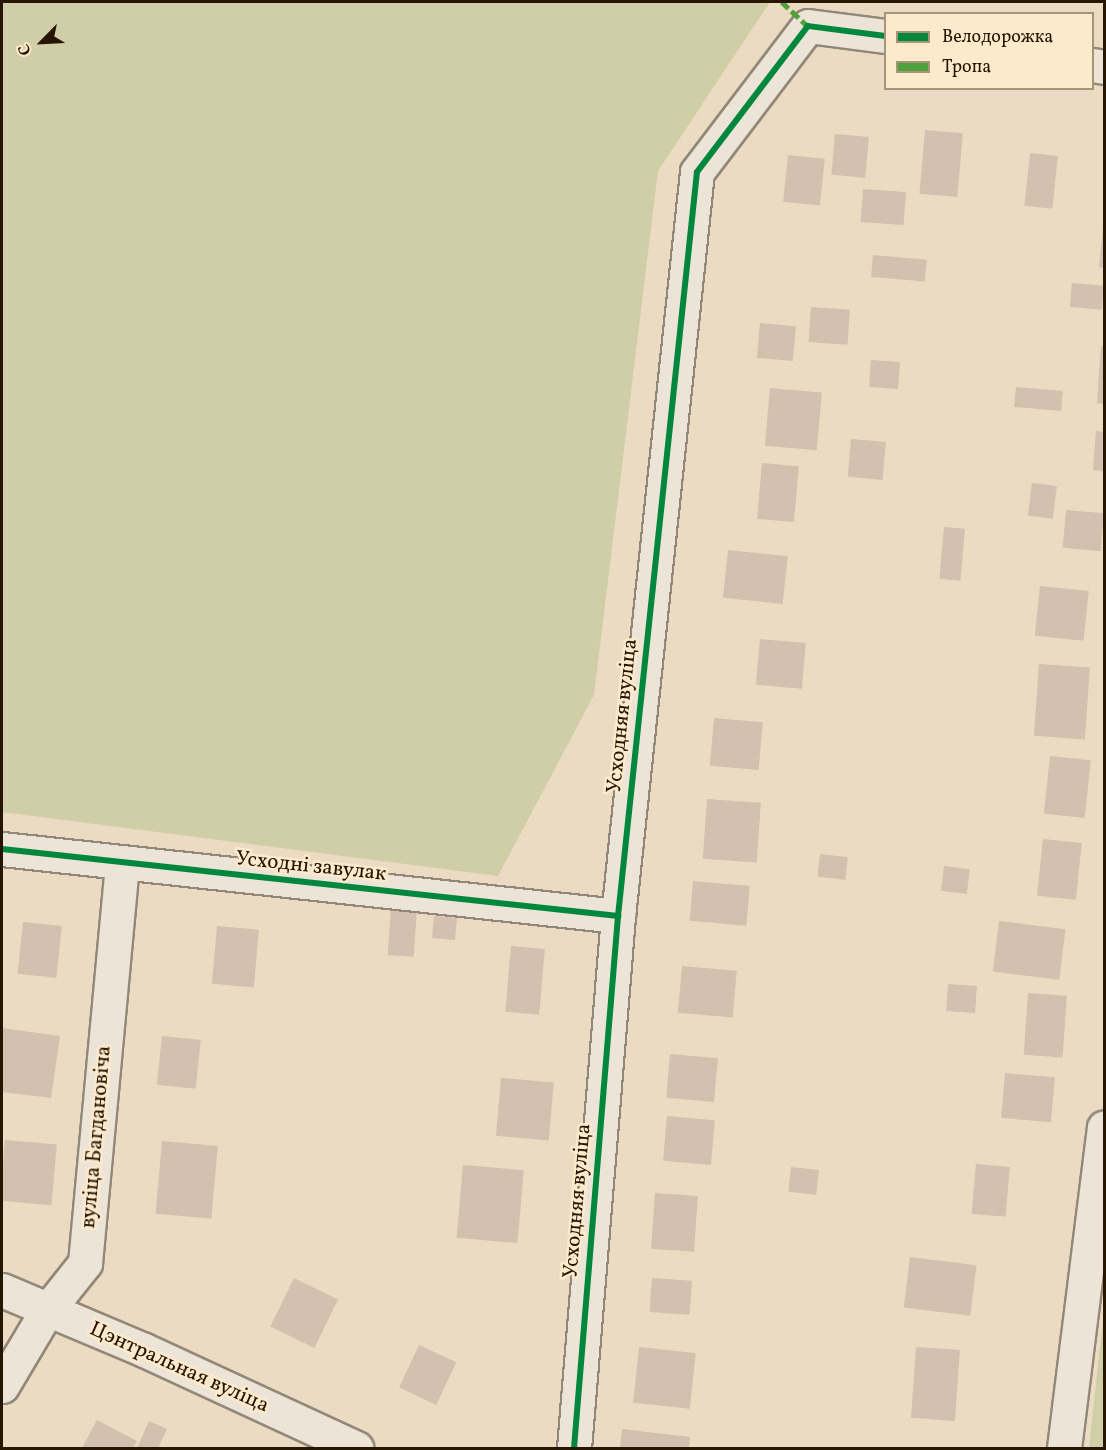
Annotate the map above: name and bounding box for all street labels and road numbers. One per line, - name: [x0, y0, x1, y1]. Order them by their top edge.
- street label: Усходняя вуліца: [602, 637, 644, 795]
- street label: Усходні завулак: [235, 847, 387, 887]
- street label: вуліца Багдановіча: [76, 1045, 118, 1229]
- street label: Усходняя вуліца: [559, 1123, 597, 1279]
- street label: Цэнтральная вуліца: [85, 1317, 273, 1419]

